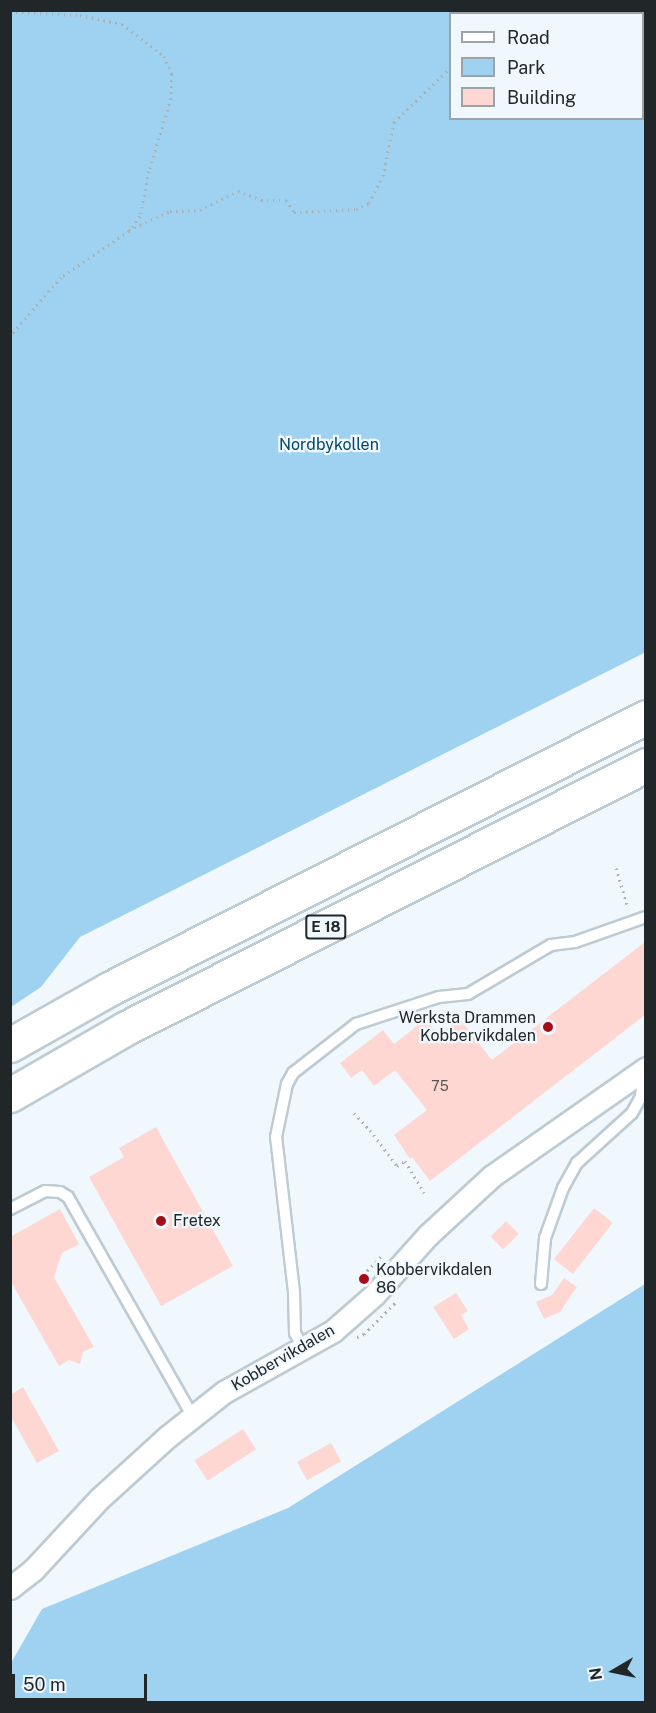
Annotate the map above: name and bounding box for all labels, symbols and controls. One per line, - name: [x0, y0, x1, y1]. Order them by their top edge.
- legend: [449, 12, 644, 120]
- text: Road: [507, 27, 550, 48]
- text: Park: [507, 57, 545, 78]
- text: Building: [507, 87, 576, 108]
- park label: Nordbykollen: [279, 435, 379, 455]
- road number: E 18: [305, 915, 347, 939]
- place label: Werksta Drammen Kobbervikdalen: [399, 1008, 536, 1046]
- marker: Werksta Drammen Kobbervikdalen: [541, 1020, 555, 1034]
- house number: 75: [431, 1078, 449, 1094]
- place label: Fretex: [173, 1211, 221, 1231]
- marker: Fretex: [154, 1214, 168, 1228]
- place label: Kobbervikdalen 86: [376, 1260, 492, 1298]
- marker: Kobbervikdalen 86: [357, 1272, 371, 1286]
- street label: Kobbervikdalen: [228, 1321, 338, 1395]
- north arrow: [584, 1641, 644, 1701]
- scale bar: [15, 1662, 150, 1700]
- text: N: [585, 1666, 606, 1682]
- text: 50 m: [23, 1674, 66, 1695]

